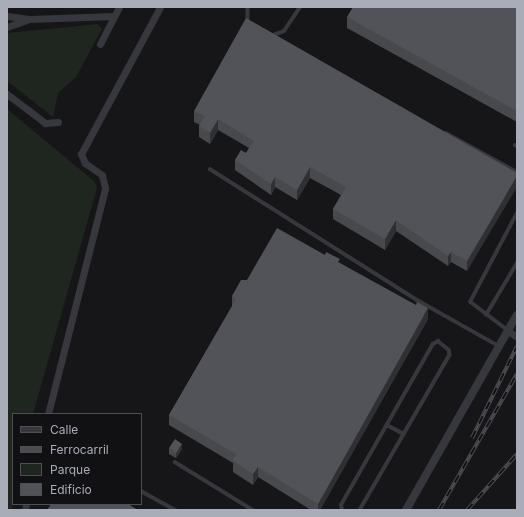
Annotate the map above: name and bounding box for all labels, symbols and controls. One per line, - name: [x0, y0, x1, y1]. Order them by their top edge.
- legend: [12, 413, 142, 505]
- text: Calle: [50, 422, 78, 437]
- text: Ferrocarril: [50, 442, 109, 457]
- text: Parque: [50, 462, 90, 477]
- text: Edificio: [50, 482, 92, 497]

